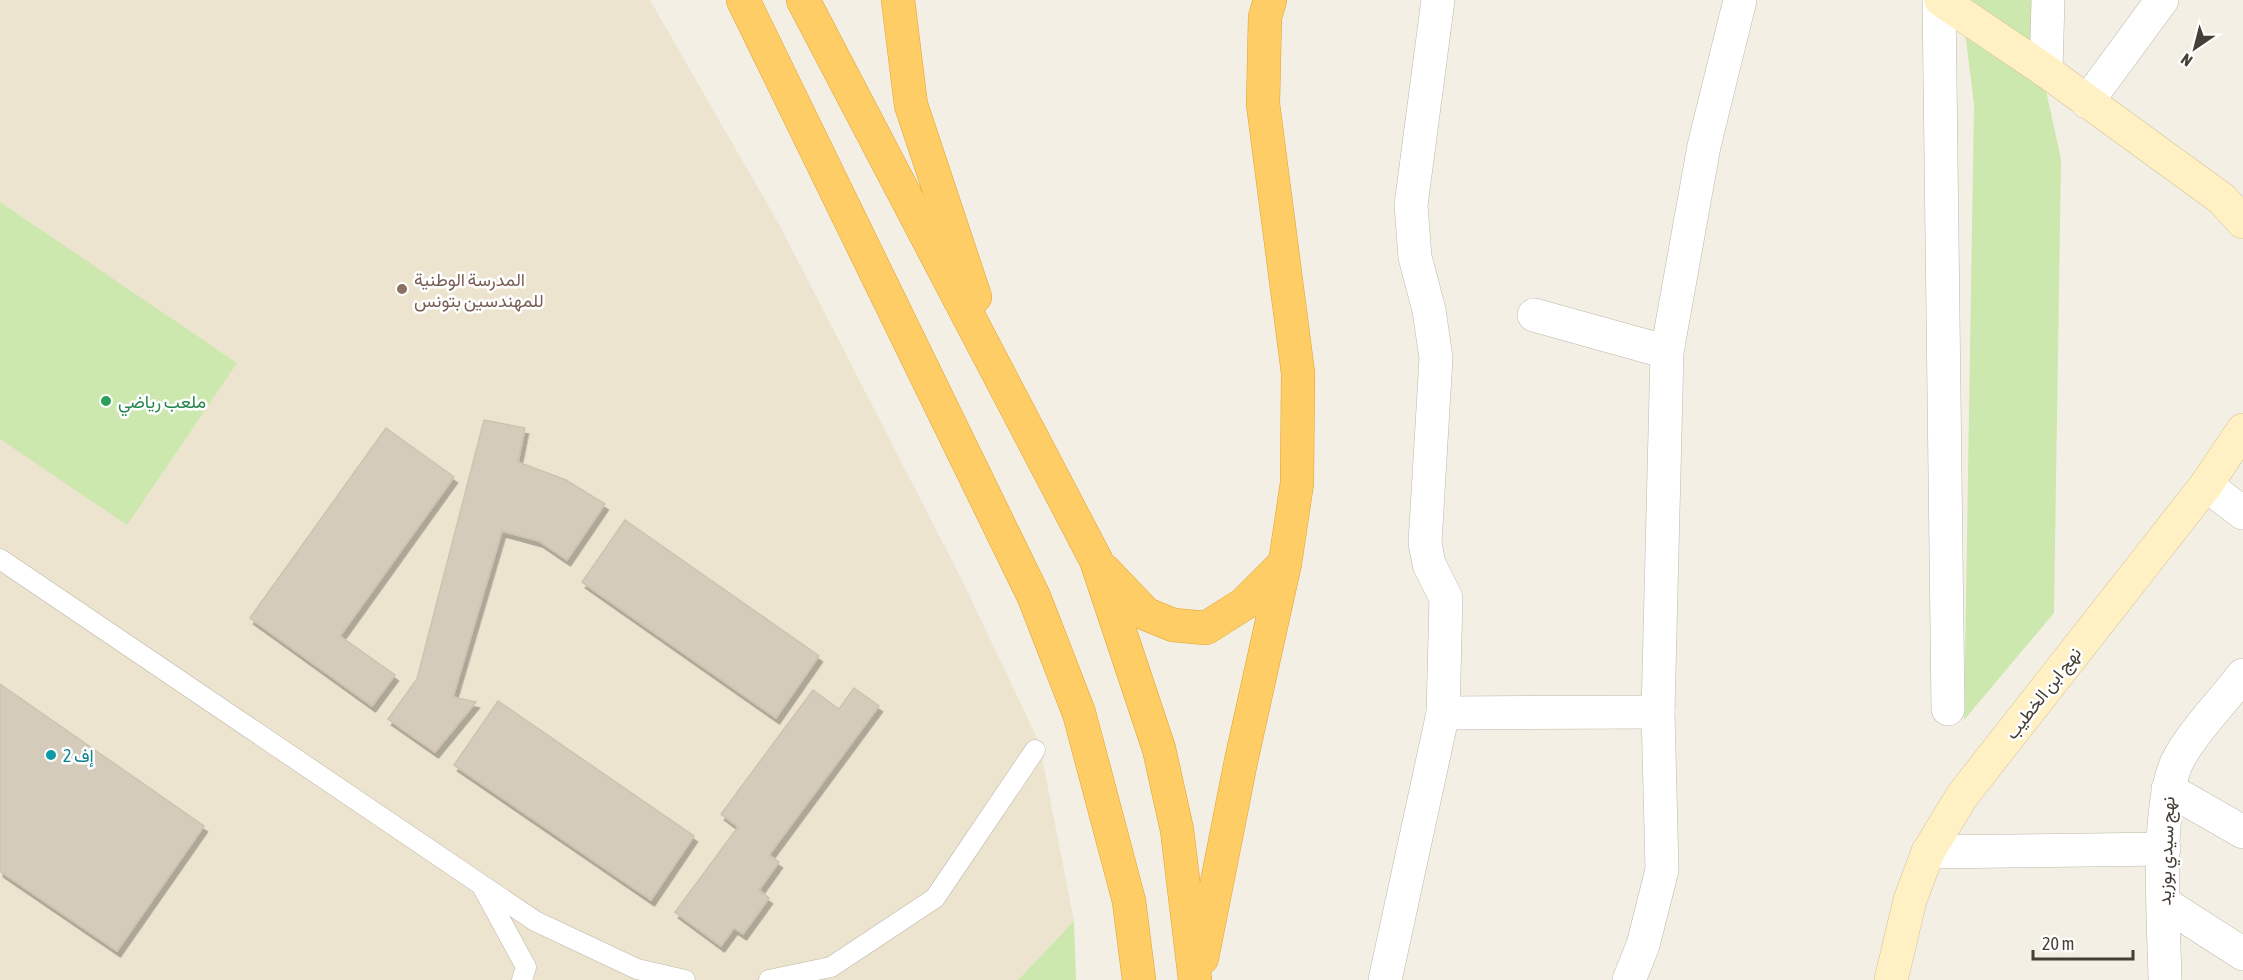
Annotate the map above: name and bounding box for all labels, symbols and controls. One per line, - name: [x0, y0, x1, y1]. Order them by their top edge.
- north arrow: [2165, 18, 2225, 78]
- text: N: [2177, 50, 2195, 70]
- place label: المدرسة الوطنية للمهندسين بتونس: [414, 269, 544, 312]
- marker: المدرسة الوطنية للمهندسين بتونس: [395, 282, 409, 296]
- place label: ملعب رياضي: [118, 391, 206, 417]
- marker: ملعب رياضي: [99, 394, 113, 408]
- street label: نهج ابن الخطيب: [2001, 643, 2087, 744]
- place label: إف 2: [63, 745, 94, 768]
- marker: إف 2: [44, 748, 58, 762]
- street label: نهج سيدي بوزيد: [2154, 796, 2183, 906]
- scale bar: [2033, 923, 2134, 961]
- text: 20 m: [2042, 933, 2074, 954]

